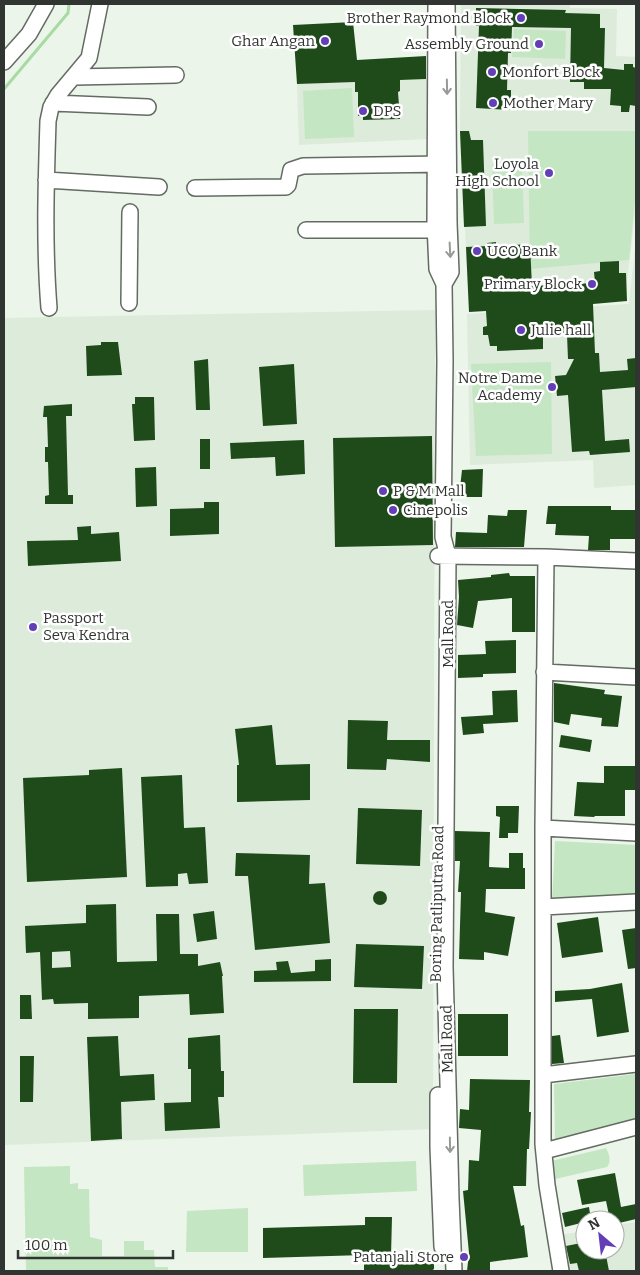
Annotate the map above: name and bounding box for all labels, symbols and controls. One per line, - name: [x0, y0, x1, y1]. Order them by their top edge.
- place label: Brother Raymond Block: [346, 9, 511, 27]
- marker: Brother Raymond Block: [515, 12, 527, 24]
- place label: Ghar Angan: [231, 32, 315, 50]
- marker: Ghar Angan: [319, 35, 331, 47]
- place label: Assembly Ground: [404, 35, 529, 53]
- marker: Assembly Ground: [533, 38, 545, 50]
- place label: Monfort Block: [502, 63, 601, 81]
- marker: Monfort Block: [486, 66, 498, 78]
- one-way arrow: [442, 79, 452, 95]
- place label: Mother Mary: [503, 94, 593, 112]
- marker: Mother Mary: [487, 97, 499, 109]
- place label: DPS: [373, 102, 402, 120]
- marker: DPS: [357, 105, 369, 117]
- place label: Loyola High School: [455, 155, 539, 190]
- marker: Loyola High School: [543, 167, 555, 179]
- one-way arrow: [445, 242, 454, 258]
- place label: UCO Bank: [487, 242, 558, 260]
- marker: UCO Bank: [471, 245, 483, 257]
- place label: Primary Block: [484, 275, 582, 293]
- marker: Primary Block: [586, 278, 598, 290]
- place label: Julie hall: [530, 321, 591, 339]
- marker: Julie hall: [515, 324, 527, 336]
- place label: Notre Dame Academy: [458, 369, 542, 404]
- marker: Notre Dame Academy: [546, 381, 558, 393]
- place label: P & M Mall: [393, 482, 465, 500]
- marker: P & M Mall: [377, 485, 389, 497]
- place label: Cinepolis: [403, 501, 468, 519]
- marker: Cinepolis: [387, 504, 399, 516]
- street label: Mall Road: [439, 600, 457, 668]
- place label: Passport Seva Kendra: [43, 609, 129, 644]
- marker: Passport Seva Kendra: [27, 621, 39, 633]
- street label: Boring Patliputra Road: [427, 825, 447, 983]
- street label: Mall Road: [437, 1005, 457, 1073]
- one-way arrow: [445, 1137, 455, 1153]
- north arrow: [575, 1210, 625, 1260]
- text: N: [585, 1214, 603, 1234]
- scale bar: [18, 1228, 172, 1260]
- text: 100 m: [25, 1236, 68, 1254]
- place label: Patanjali Store: [353, 1248, 454, 1266]
- marker: Patanjali Store: [458, 1251, 470, 1263]

